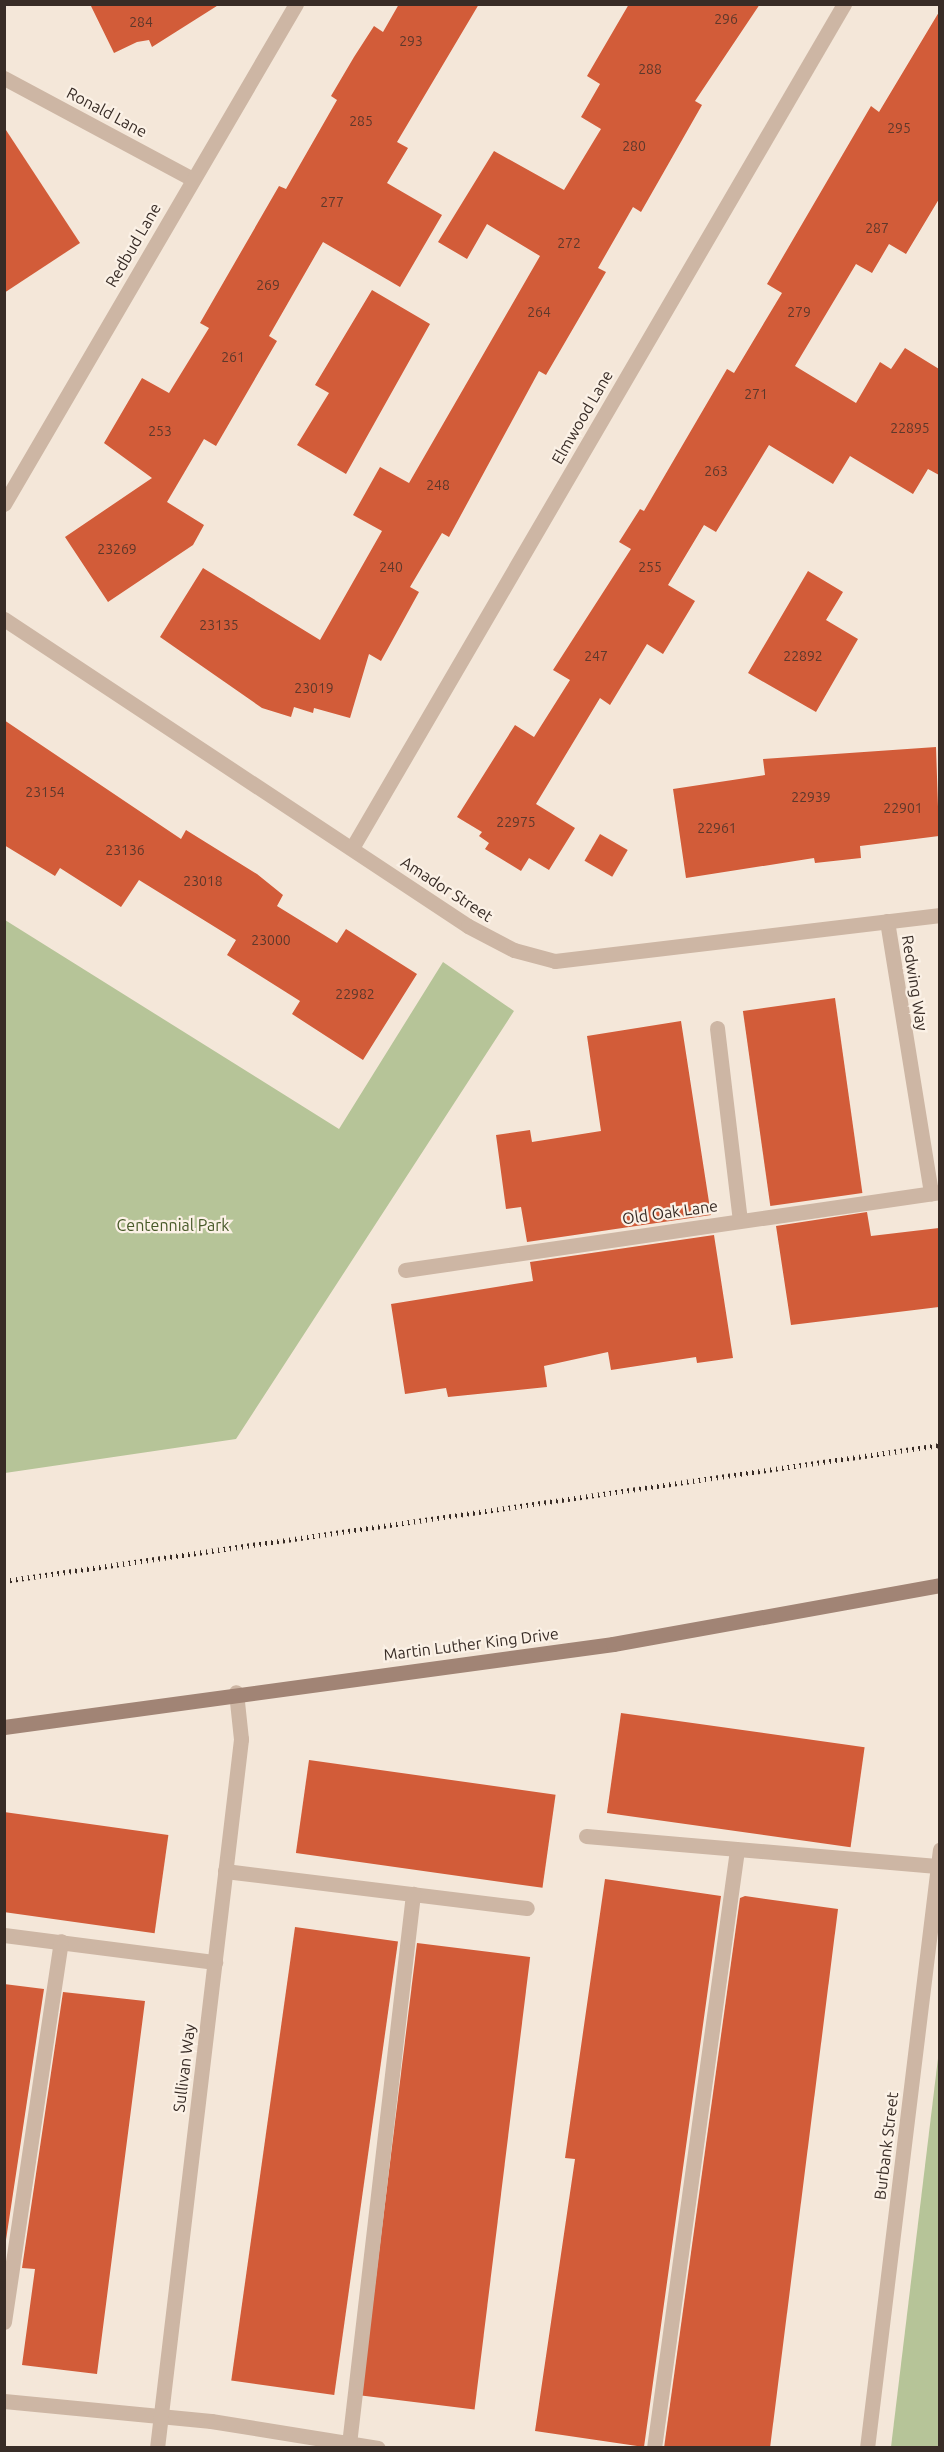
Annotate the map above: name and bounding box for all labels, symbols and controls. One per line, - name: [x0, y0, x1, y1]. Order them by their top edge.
- house number: 296: [714, 11, 738, 27]
- house number: 284: [129, 14, 153, 30]
- house number: 293: [399, 33, 423, 49]
- house number: 288: [638, 61, 662, 77]
- street label: Ronald Lane: [64, 83, 150, 141]
- house number: 285: [349, 113, 373, 129]
- house number: 295: [887, 120, 911, 136]
- house number: 280: [622, 138, 646, 154]
- house number: 277: [320, 194, 344, 210]
- street label: Redbud Lane: [101, 199, 165, 291]
- house number: 287: [865, 220, 889, 236]
- house number: 272: [557, 235, 581, 251]
- house number: 269: [256, 277, 280, 293]
- house number: 264: [527, 304, 551, 320]
- house number: 279: [787, 304, 811, 320]
- house number: 261: [221, 349, 245, 365]
- street label: Elmwood Lane: [547, 367, 617, 467]
- house number: 271: [744, 386, 768, 402]
- house number: 22895: [890, 420, 930, 436]
- house number: 253: [148, 423, 172, 439]
- house number: 263: [704, 463, 728, 479]
- house number: 248: [426, 477, 450, 493]
- house number: 23269: [97, 541, 137, 557]
- house number: 240: [379, 559, 403, 575]
- house number: 255: [638, 559, 662, 575]
- house number: 23135: [199, 617, 239, 633]
- house number: 247: [584, 648, 608, 664]
- house number: 22892: [783, 648, 823, 664]
- house number: 23019: [294, 680, 334, 696]
- house number: 23154: [25, 784, 65, 800]
- house number: 22939: [791, 789, 831, 805]
- house number: 22901: [883, 800, 923, 816]
- house number: 22975: [496, 814, 536, 830]
- house number: 22961: [697, 820, 737, 836]
- house number: 23136: [105, 842, 145, 858]
- street label: Amador Street: [398, 852, 496, 926]
- house number: 23018: [183, 873, 223, 889]
- house number: 23000: [251, 932, 291, 948]
- street label: Redwing Way: [898, 934, 932, 1032]
- house number: 22982: [335, 986, 375, 1002]
- street label: Old Oak Lane: [621, 1196, 719, 1228]
- park label: Centennial Park: [117, 1215, 229, 1235]
- street label: Martin Luther King Drive: [382, 1624, 560, 1664]
- street label: Sullivan Way: [169, 2023, 199, 2113]
- street label: Burbank Street: [870, 2091, 902, 2201]

